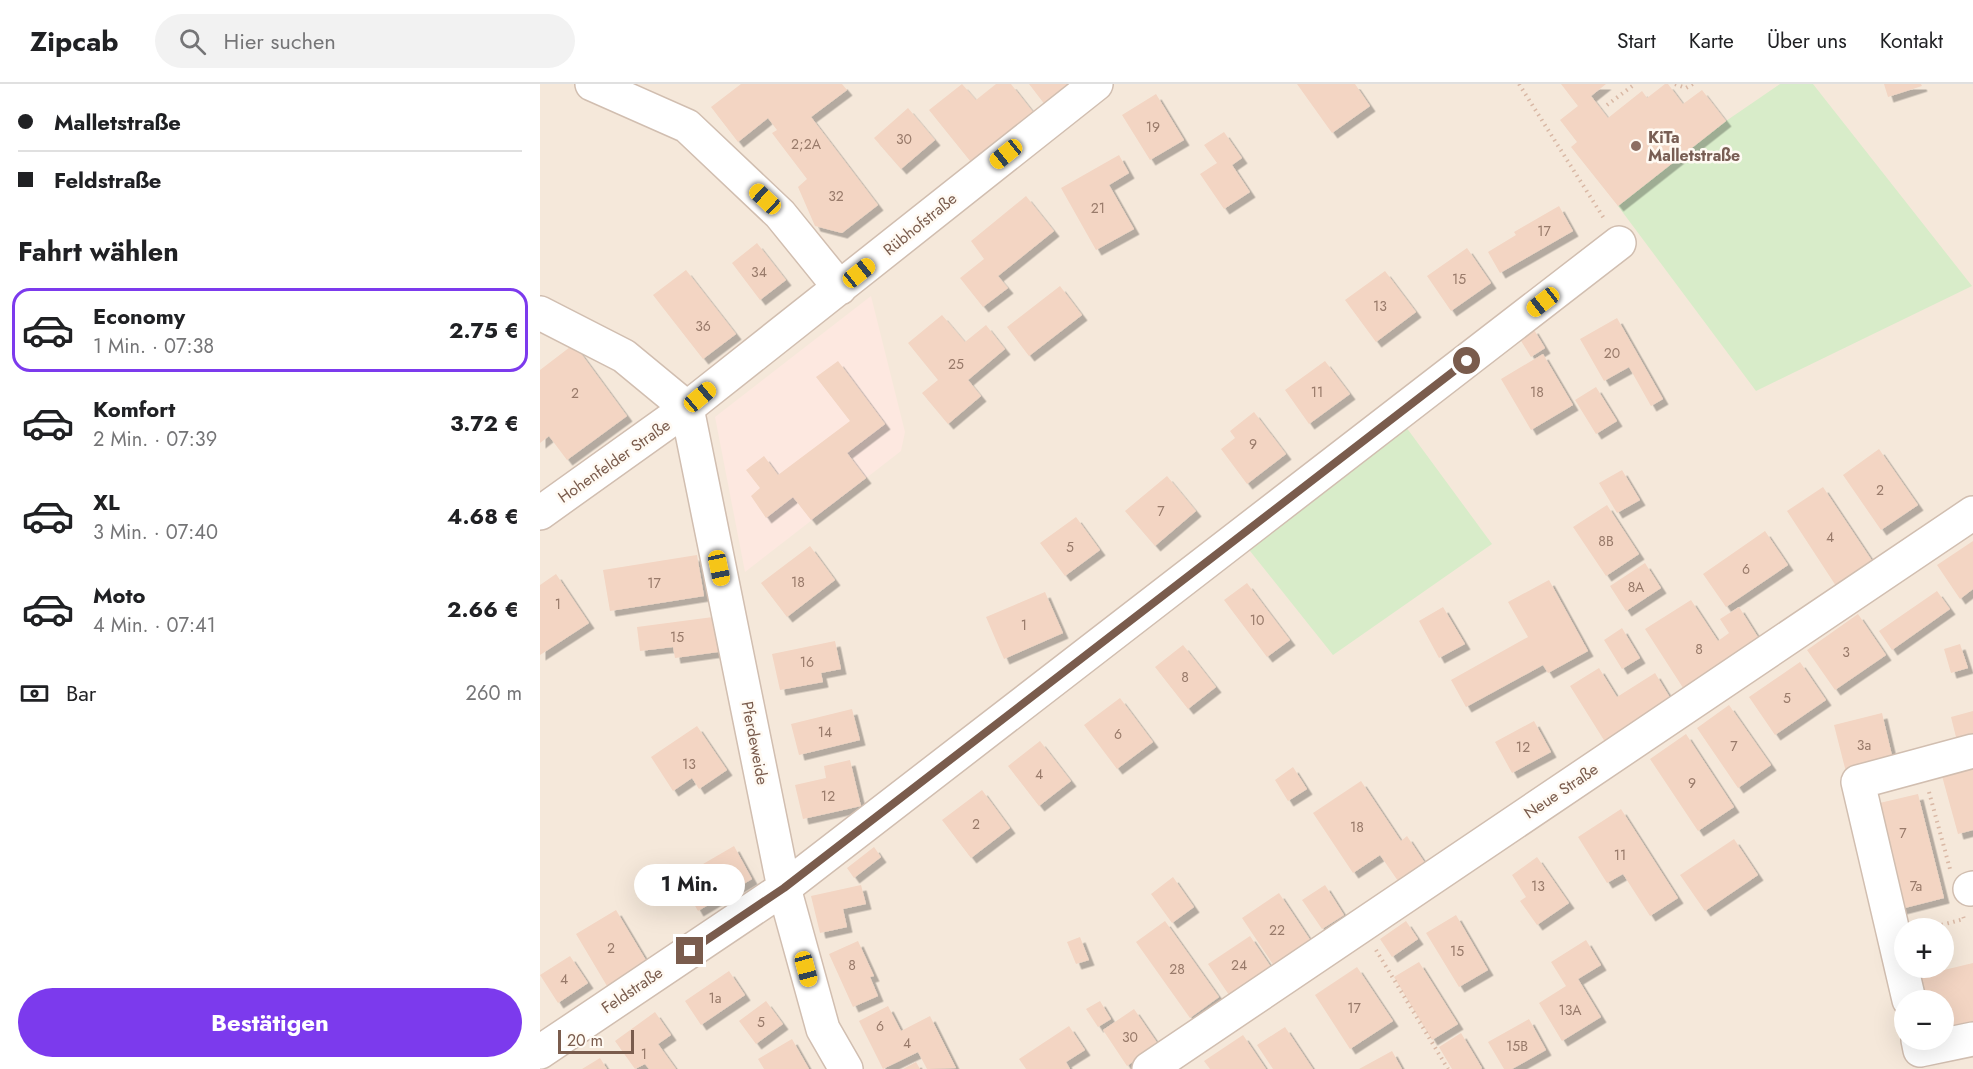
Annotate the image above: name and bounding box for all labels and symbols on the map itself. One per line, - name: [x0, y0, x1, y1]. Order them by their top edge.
- house number: 19: [1146, 117, 1160, 137]
- place label: KiTa Malletstraße: [1648, 126, 1740, 167]
- house number: 30: [896, 129, 912, 149]
- house number: 2;2A: [791, 134, 822, 154]
- car: [986, 136, 1026, 172]
- marker: KiTa Malletstraße: [1629, 139, 1643, 153]
- car: [746, 180, 784, 218]
- house number: 32: [828, 186, 844, 206]
- street label: Rübhofstraße: [878, 187, 962, 261]
- house number: 21: [1091, 198, 1105, 218]
- house number: 17: [1537, 221, 1551, 241]
- car: [839, 255, 879, 291]
- house number: 34: [751, 262, 767, 282]
- house number: 15: [1452, 269, 1466, 289]
- car: [1523, 284, 1563, 320]
- house number: 13: [1373, 296, 1387, 316]
- house number: 36: [695, 316, 711, 336]
- house number: 20: [1604, 343, 1620, 363]
- route start: [1453, 347, 1480, 374]
- house number: 25: [948, 354, 964, 374]
- car: [680, 379, 720, 415]
- house number: 11: [1311, 382, 1323, 402]
- house number: 18: [1530, 382, 1544, 402]
- house number: 2: [571, 383, 579, 403]
- street label: Hohenfelder Straße: [553, 414, 675, 508]
- house number: 9: [1249, 434, 1257, 454]
- house number: 2: [1876, 480, 1884, 500]
- house number: 7: [1157, 501, 1165, 521]
- house number: 4: [1826, 527, 1834, 547]
- house number: 8B: [1598, 531, 1614, 551]
- house number: 5: [1066, 537, 1074, 557]
- car: [706, 549, 732, 587]
- house number: 6: [1742, 559, 1750, 579]
- house number: 18: [791, 572, 805, 592]
- house number: 17: [647, 573, 661, 593]
- house number: 8A: [1628, 577, 1645, 597]
- house number: 1: [555, 594, 561, 614]
- house number: 10: [1250, 610, 1264, 630]
- house number: 1: [1021, 615, 1027, 635]
- house number: 15: [670, 627, 684, 647]
- house number: 8: [1695, 639, 1703, 659]
- house number: 3: [1842, 642, 1850, 662]
- house number: 16: [800, 652, 814, 672]
- house number: 8: [1181, 667, 1189, 687]
- house number: 5: [1783, 688, 1791, 708]
- street label: Pferdeweide: [736, 699, 774, 787]
- house number: 14: [818, 722, 832, 742]
- house number: 6: [1114, 724, 1122, 744]
- house number: 3a: [1857, 735, 1871, 755]
- house number: 7: [1730, 736, 1738, 756]
- house number: 12: [1516, 737, 1530, 757]
- house number: 13: [682, 754, 696, 774]
- street label: Neue Straße: [1519, 758, 1603, 824]
- house number: 4: [1035, 764, 1043, 784]
- house number: 9: [1688, 773, 1696, 793]
- house number: 12: [821, 786, 835, 806]
- house number: 2: [972, 814, 980, 834]
- house number: 18: [1350, 817, 1364, 837]
- house number: 7: [1899, 823, 1907, 843]
- house number: 11: [1614, 845, 1626, 865]
- callout: 1 Min.: [634, 864, 746, 906]
- house number: 13: [1531, 876, 1545, 896]
- house number: 7a: [1910, 876, 1922, 896]
- house number: 22: [1269, 920, 1285, 940]
- route end: [676, 937, 703, 964]
- house number: 2: [607, 938, 615, 958]
- house number: 15: [1450, 941, 1464, 961]
- car: [793, 949, 819, 989]
- house number: 8: [848, 955, 856, 975]
- house number: 24: [1231, 955, 1247, 975]
- house number: 28: [1169, 959, 1185, 979]
- street label: Feldstraße: [597, 961, 667, 1019]
- house number: 4: [560, 969, 568, 989]
- house number: 1a: [708, 988, 722, 1008]
- house number: 17: [1347, 998, 1361, 1018]
- house number: 13A: [1559, 1000, 1582, 1020]
- house number: 5: [757, 1012, 765, 1032]
- house number: 6: [876, 1016, 884, 1036]
- scale bar: [558, 1027, 634, 1054]
- house number: 30: [1122, 1027, 1138, 1047]
- house number: 4: [903, 1033, 911, 1053]
- house number: 15B: [1506, 1036, 1528, 1056]
- house number: 1: [641, 1044, 647, 1064]

